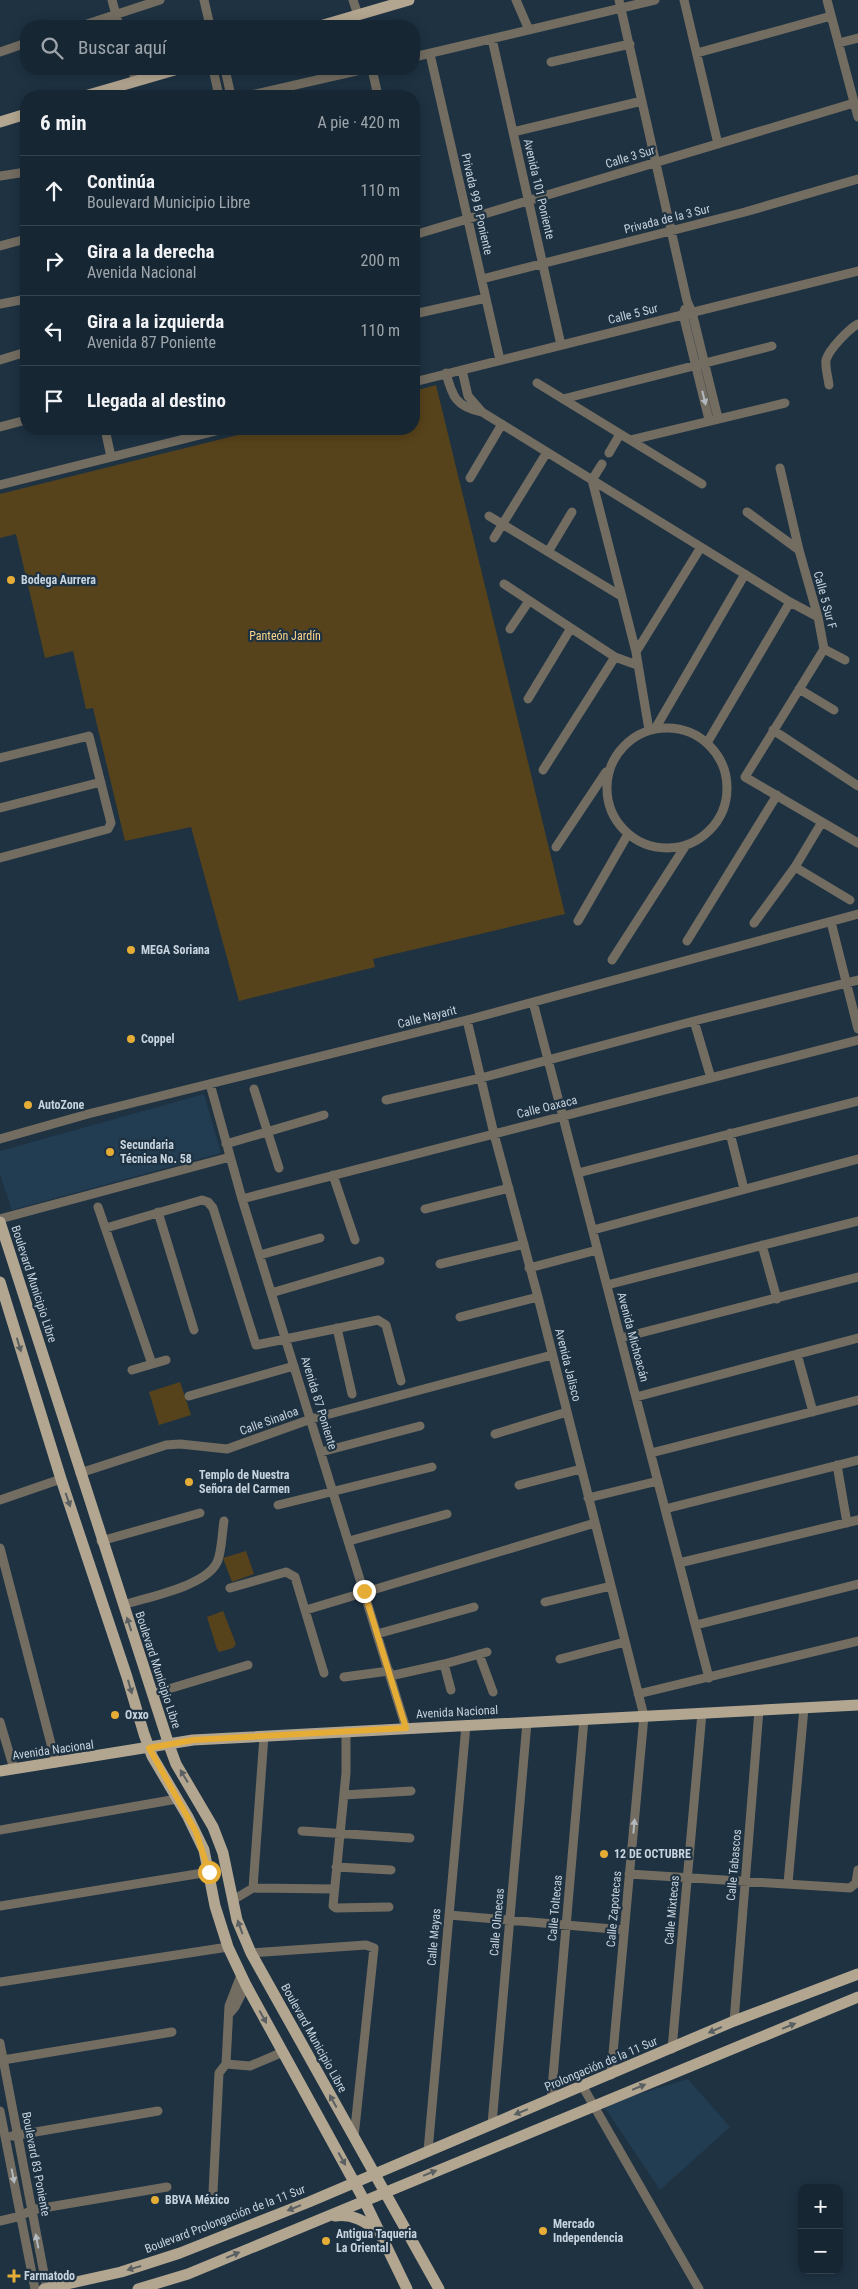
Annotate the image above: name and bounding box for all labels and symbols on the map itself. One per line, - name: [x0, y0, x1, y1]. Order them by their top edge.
- street label: Avenida 101 Poniente: [521, 137, 557, 241]
- street label: Calle 3 Sur: [604, 143, 657, 171]
- street label: Privada 99 B Poniente: [458, 152, 496, 257]
- street label: Privada de la 3 Sur: [622, 201, 712, 236]
- street label: Calle 5 Sur: [607, 301, 660, 327]
- one-way arrow: [700, 390, 708, 405]
- street label: Calle 5 Sur F: [811, 570, 839, 631]
- place label: Bodega Aurrera: [21, 573, 96, 587]
- marker: Bodega Aurrera: [5, 574, 17, 586]
- park label: Panteón Jardín: [249, 629, 321, 643]
- place label: MEGA Soriana: [141, 943, 210, 957]
- marker: MEGA Soriana: [125, 944, 137, 956]
- street label: Calle Nayarit: [396, 1003, 458, 1031]
- place label: Coppel: [141, 1032, 174, 1046]
- marker: Coppel: [125, 1033, 137, 1045]
- street label: Calle Oaxaca: [515, 1093, 579, 1121]
- place label: AutoZone: [38, 1098, 85, 1112]
- marker: AutoZone: [22, 1099, 34, 1111]
- place label: Secundaria Técnica No. 58: [120, 1138, 192, 1166]
- marker: Secundaria Técnica No. 58: [104, 1146, 116, 1158]
- street label: Boulevard Municipio Libre: [8, 1224, 60, 1345]
- street label: Avenida Michoacán: [614, 1291, 652, 1384]
- street label: Avenida Jalisco: [552, 1327, 584, 1403]
- one-way arrow: [16, 1338, 24, 1353]
- street label: Avenida 87 Poniente: [298, 1355, 340, 1452]
- street label: Calle Sinaloa: [238, 1404, 301, 1438]
- place label: Templo de Nuestra Señora del Carmen: [199, 1468, 290, 1496]
- marker: Templo de Nuestra Señora del Carmen: [183, 1476, 195, 1488]
- one-way arrow: [64, 1493, 72, 1508]
- route end: [353, 1580, 376, 1603]
- street label: Boulevard Municipio Libre: [132, 1610, 184, 1731]
- one-way arrow: [125, 1616, 133, 1631]
- one-way arrow: [127, 1680, 135, 1695]
- street label: Avenida Nacional: [416, 1703, 498, 1721]
- place label: Oxxo: [125, 1708, 149, 1722]
- marker: Oxxo: [109, 1709, 121, 1721]
- street label: Avenida Nacional: [11, 1737, 95, 1763]
- one-way arrow: [180, 1769, 188, 1784]
- one-way arrow: [630, 1817, 638, 1833]
- street label: Calle Tabascos: [724, 1829, 744, 1901]
- place label: 12 DE OCTUBRE: [614, 1847, 691, 1861]
- marker: 12 DE OCTUBRE: [598, 1848, 610, 1860]
- route start: [198, 1861, 221, 1884]
- street label: Calle Zapotecas: [604, 1870, 624, 1948]
- street label: Calle Toltecas: [545, 1874, 565, 1942]
- street label: Calle Mixtecas: [662, 1875, 682, 1945]
- street label: Calle Olmecas: [487, 1888, 507, 1956]
- street label: Calle Mayas: [425, 1908, 443, 1966]
- one-way arrow: [236, 1919, 244, 1934]
- street label: Boulevard Municipio Libre: [278, 1981, 350, 2095]
- one-way arrow: [259, 2009, 267, 2024]
- one-way arrow: [782, 2021, 796, 2029]
- one-way arrow: [708, 2026, 722, 2034]
- street label: Prolongación de la 11 Sur: [542, 2034, 660, 2094]
- one-way arrow: [632, 2083, 647, 2091]
- one-way arrow: [329, 2094, 338, 2108]
- one-way arrow: [514, 2108, 528, 2116]
- street label: Boulevard 83 Poniente: [19, 2111, 53, 2218]
- one-way arrow: [338, 2151, 346, 2166]
- one-way arrow: [9, 2169, 17, 2185]
- one-way arrow: [423, 2169, 438, 2177]
- street label: Boulevard Prolongación de la 11 Sur: [143, 2182, 308, 2256]
- place label: BBVA México: [165, 2193, 230, 2207]
- marker: BBVA México: [149, 2194, 161, 2206]
- one-way arrow: [286, 2204, 301, 2212]
- place label: Mercado Independencia: [553, 2217, 624, 2245]
- marker: Mercado Independencia: [537, 2225, 549, 2237]
- place label: Antigua Taqueria La Oriental: [336, 2227, 417, 2255]
- one-way arrow: [33, 2232, 41, 2248]
- marker: Antigua Taqueria La Oriental: [320, 2235, 332, 2247]
- one-way arrow: [226, 2251, 240, 2259]
- one-way arrow: [126, 2265, 141, 2273]
- place label: Farmatodo: [24, 2269, 75, 2283]
- marker: Farmatodo: [8, 2270, 20, 2282]

